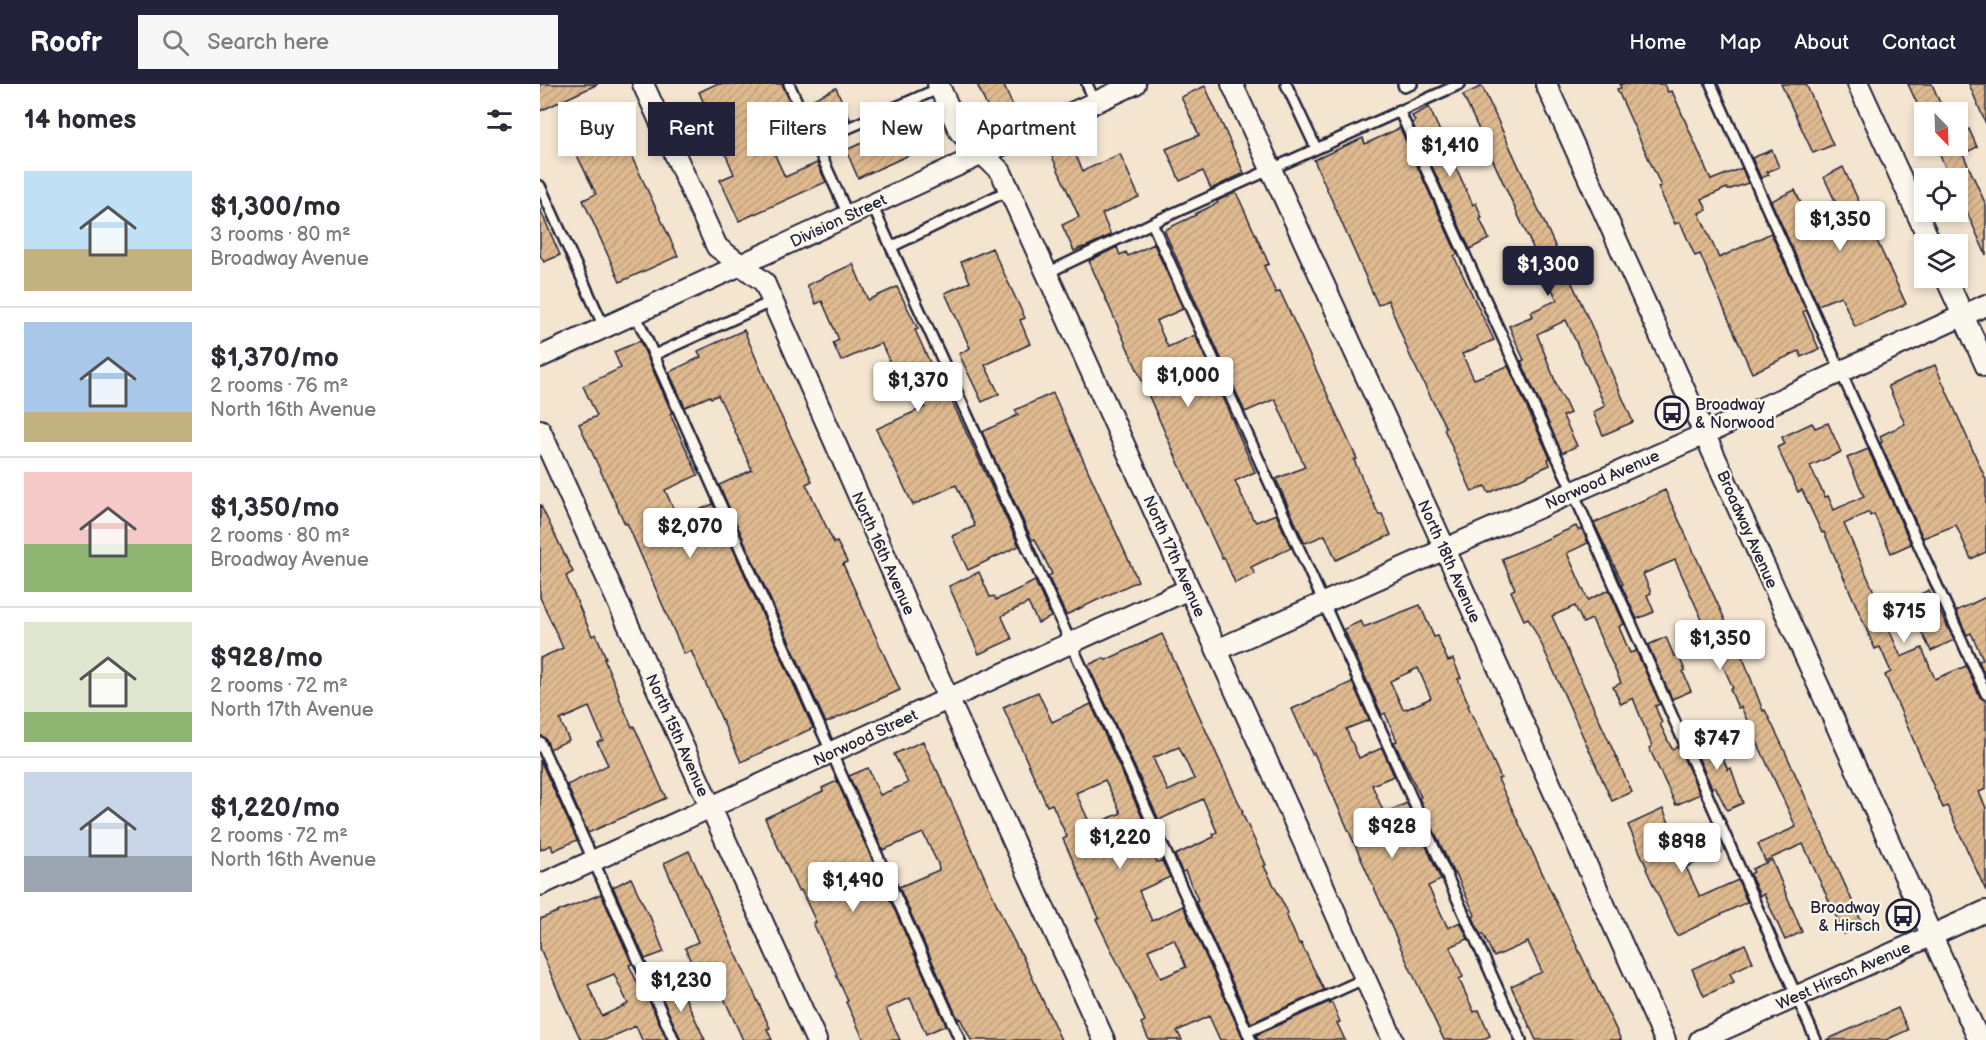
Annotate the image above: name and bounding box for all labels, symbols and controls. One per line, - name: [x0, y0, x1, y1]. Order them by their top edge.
- search box: [138, 15, 558, 69]
- text: Roofr: [30, 26, 102, 59]
- icon: search: [159, 26, 192, 59]
- text: Search here: [207, 29, 329, 56]
- text: Home: [1629, 30, 1686, 55]
- text: Map: [1719, 30, 1761, 55]
- text: About: [1794, 30, 1849, 55]
- text: Contact: [1882, 30, 1956, 55]
- chip: Buy: [558, 102, 636, 156]
- chip: Rent: [648, 102, 735, 156]
- chip: Filters: [747, 102, 848, 156]
- chip: New: [860, 102, 944, 156]
- chip: Apartment: [956, 102, 1097, 156]
- north arrow: [1914, 102, 1968, 156]
- map controls: [1914, 102, 1968, 288]
- icon: filters: [483, 104, 516, 137]
- text: 14 homes: [24, 105, 136, 136]
- pin: $1,410: [1401, 127, 1499, 178]
- text: $1,410: [1421, 134, 1479, 158]
- button: locate: [1914, 168, 1968, 222]
- street label: Division Street: [787, 191, 890, 252]
- text: $1,300/mo: [210, 192, 341, 223]
- icon: home: [72, 195, 144, 267]
- pin: $1,350: [1791, 201, 1889, 252]
- text: $1,350: [1809, 208, 1871, 232]
- text: 3 rooms · 80 m²: [210, 223, 351, 247]
- button: layers: [1914, 234, 1968, 288]
- pin: $1,300: [1499, 246, 1597, 297]
- text: Broadway Avenue: [210, 247, 369, 271]
- text: $1,300: [1517, 253, 1579, 277]
- text: $1,370/mo: [210, 343, 339, 374]
- icon: home: [72, 346, 144, 418]
- pin: $1,000: [1139, 357, 1237, 408]
- pin: $1,370: [869, 362, 967, 413]
- text: $1,000: [1156, 364, 1220, 388]
- text: $1,370: [887, 369, 949, 393]
- text: 2 rooms · 76 m²: [210, 374, 348, 398]
- bus stop icon: Broadway & Norwood: [1654, 395, 1690, 431]
- place label: Broadway & Norwood: [1695, 396, 1775, 433]
- text: North 16th Avenue: [210, 398, 376, 422]
- street label: Norwood Avenue: [1543, 446, 1663, 514]
- street label: Broadway Avenue: [1712, 468, 1781, 592]
- street label: North 16th Avenue: [847, 489, 919, 619]
- text: $1,350/mo: [210, 493, 339, 524]
- street label: North 17th Avenue: [1138, 493, 1209, 621]
- icon: home: [72, 496, 144, 568]
- street label: North 18th Avenue: [1413, 497, 1484, 626]
- pin: $2,070: [641, 508, 739, 559]
- text: $2,070: [657, 515, 723, 539]
- text: 2 rooms · 80 m²: [210, 524, 350, 548]
- text: Broadway Avenue: [210, 548, 369, 572]
- pin: $715: [1868, 593, 1940, 644]
- text: $715: [1882, 600, 1926, 624]
- pin: $1,350: [1671, 620, 1769, 671]
- text: $1,350: [1689, 627, 1751, 651]
- text: $928/mo: [210, 643, 323, 674]
- icon: home: [72, 646, 144, 718]
- street label: North 15th Avenue: [641, 671, 712, 800]
- text: 2 rooms · 72 m²: [210, 674, 348, 698]
- text: North 17th Avenue: [210, 698, 374, 722]
- street label: Norwood Street: [810, 706, 921, 771]
- pin: $747: [1681, 720, 1753, 771]
- text: $747: [1693, 727, 1741, 751]
- text: $1,220/mo: [210, 793, 340, 824]
- icon: home: [72, 796, 144, 868]
- pin: $928: [1356, 808, 1428, 859]
- text: $928: [1368, 815, 1416, 839]
- pin: $1,220: [1071, 819, 1169, 870]
- pin: $898: [1646, 823, 1718, 874]
- text: 2 rooms · 72 m²: [210, 824, 348, 848]
- text: $1,220: [1089, 826, 1151, 850]
- text: $898: [1658, 830, 1706, 854]
- text: North 16th Avenue: [210, 848, 376, 872]
- pin: $1,490: [804, 862, 902, 913]
- text: $1,490: [822, 869, 884, 893]
- bus stop icon: Broadway & Hirsch: [1885, 898, 1921, 934]
- place label: Broadway & Hirsch: [1810, 899, 1881, 936]
- street label: West Hirsch Avenue: [1774, 938, 1914, 1015]
- pin: $1,230: [632, 962, 730, 1013]
- text: $1,230: [650, 969, 712, 993]

